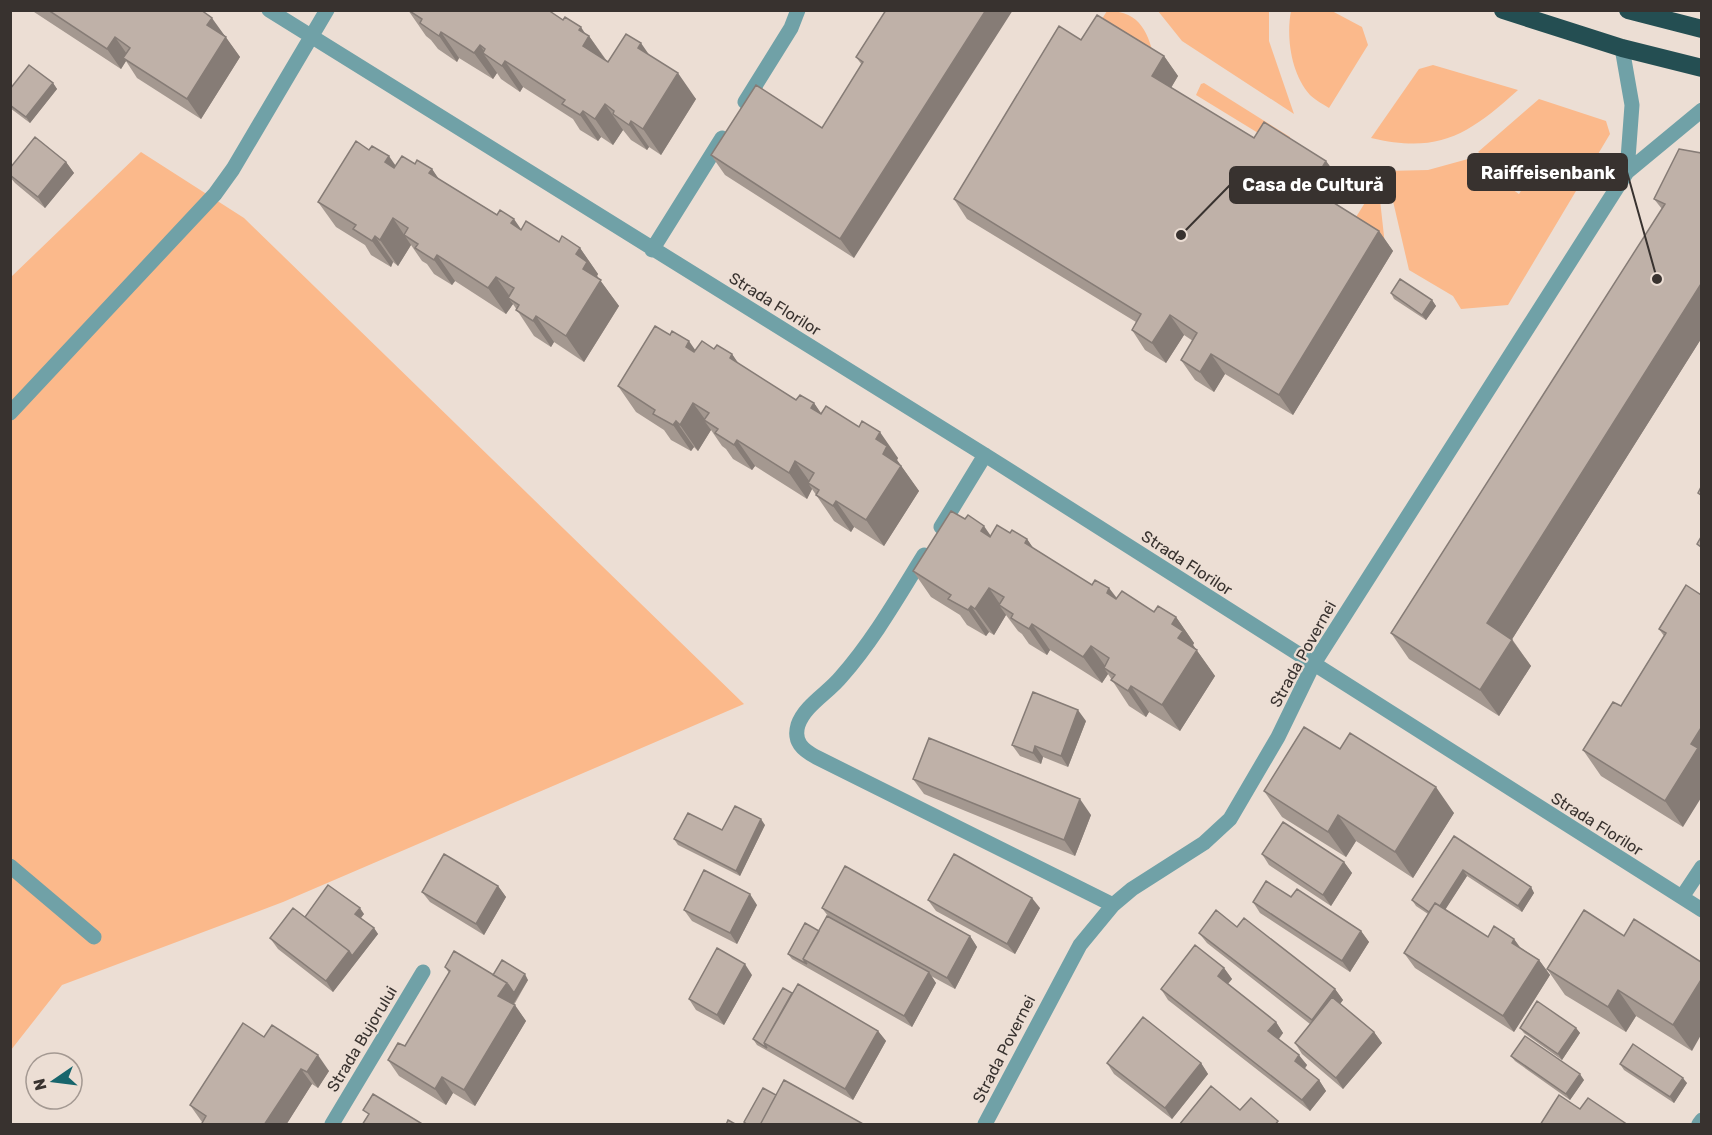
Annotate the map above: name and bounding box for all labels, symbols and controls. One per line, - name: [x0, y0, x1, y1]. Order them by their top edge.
- callout: Raiffeisenbank: [1468, 154, 1627, 190]
- text: Raiffeisenbank: [1481, 162, 1616, 184]
- callout: Casa de Cultură: [1230, 167, 1395, 203]
- text: Casa de Cultură: [1242, 174, 1384, 196]
- street label: Strada Florilor: [726, 268, 824, 340]
- street label: Strada Florilor: [1138, 526, 1236, 600]
- street label: Strada Povernei: [1266, 598, 1340, 710]
- street label: Strada Florilor: [1548, 788, 1646, 860]
- street label: Strada Bujorului: [323, 983, 401, 1095]
- street label: Strada Povernei: [969, 992, 1039, 1106]
- north arrow: [24, 1051, 84, 1111]
- text: N: [29, 1077, 51, 1092]

